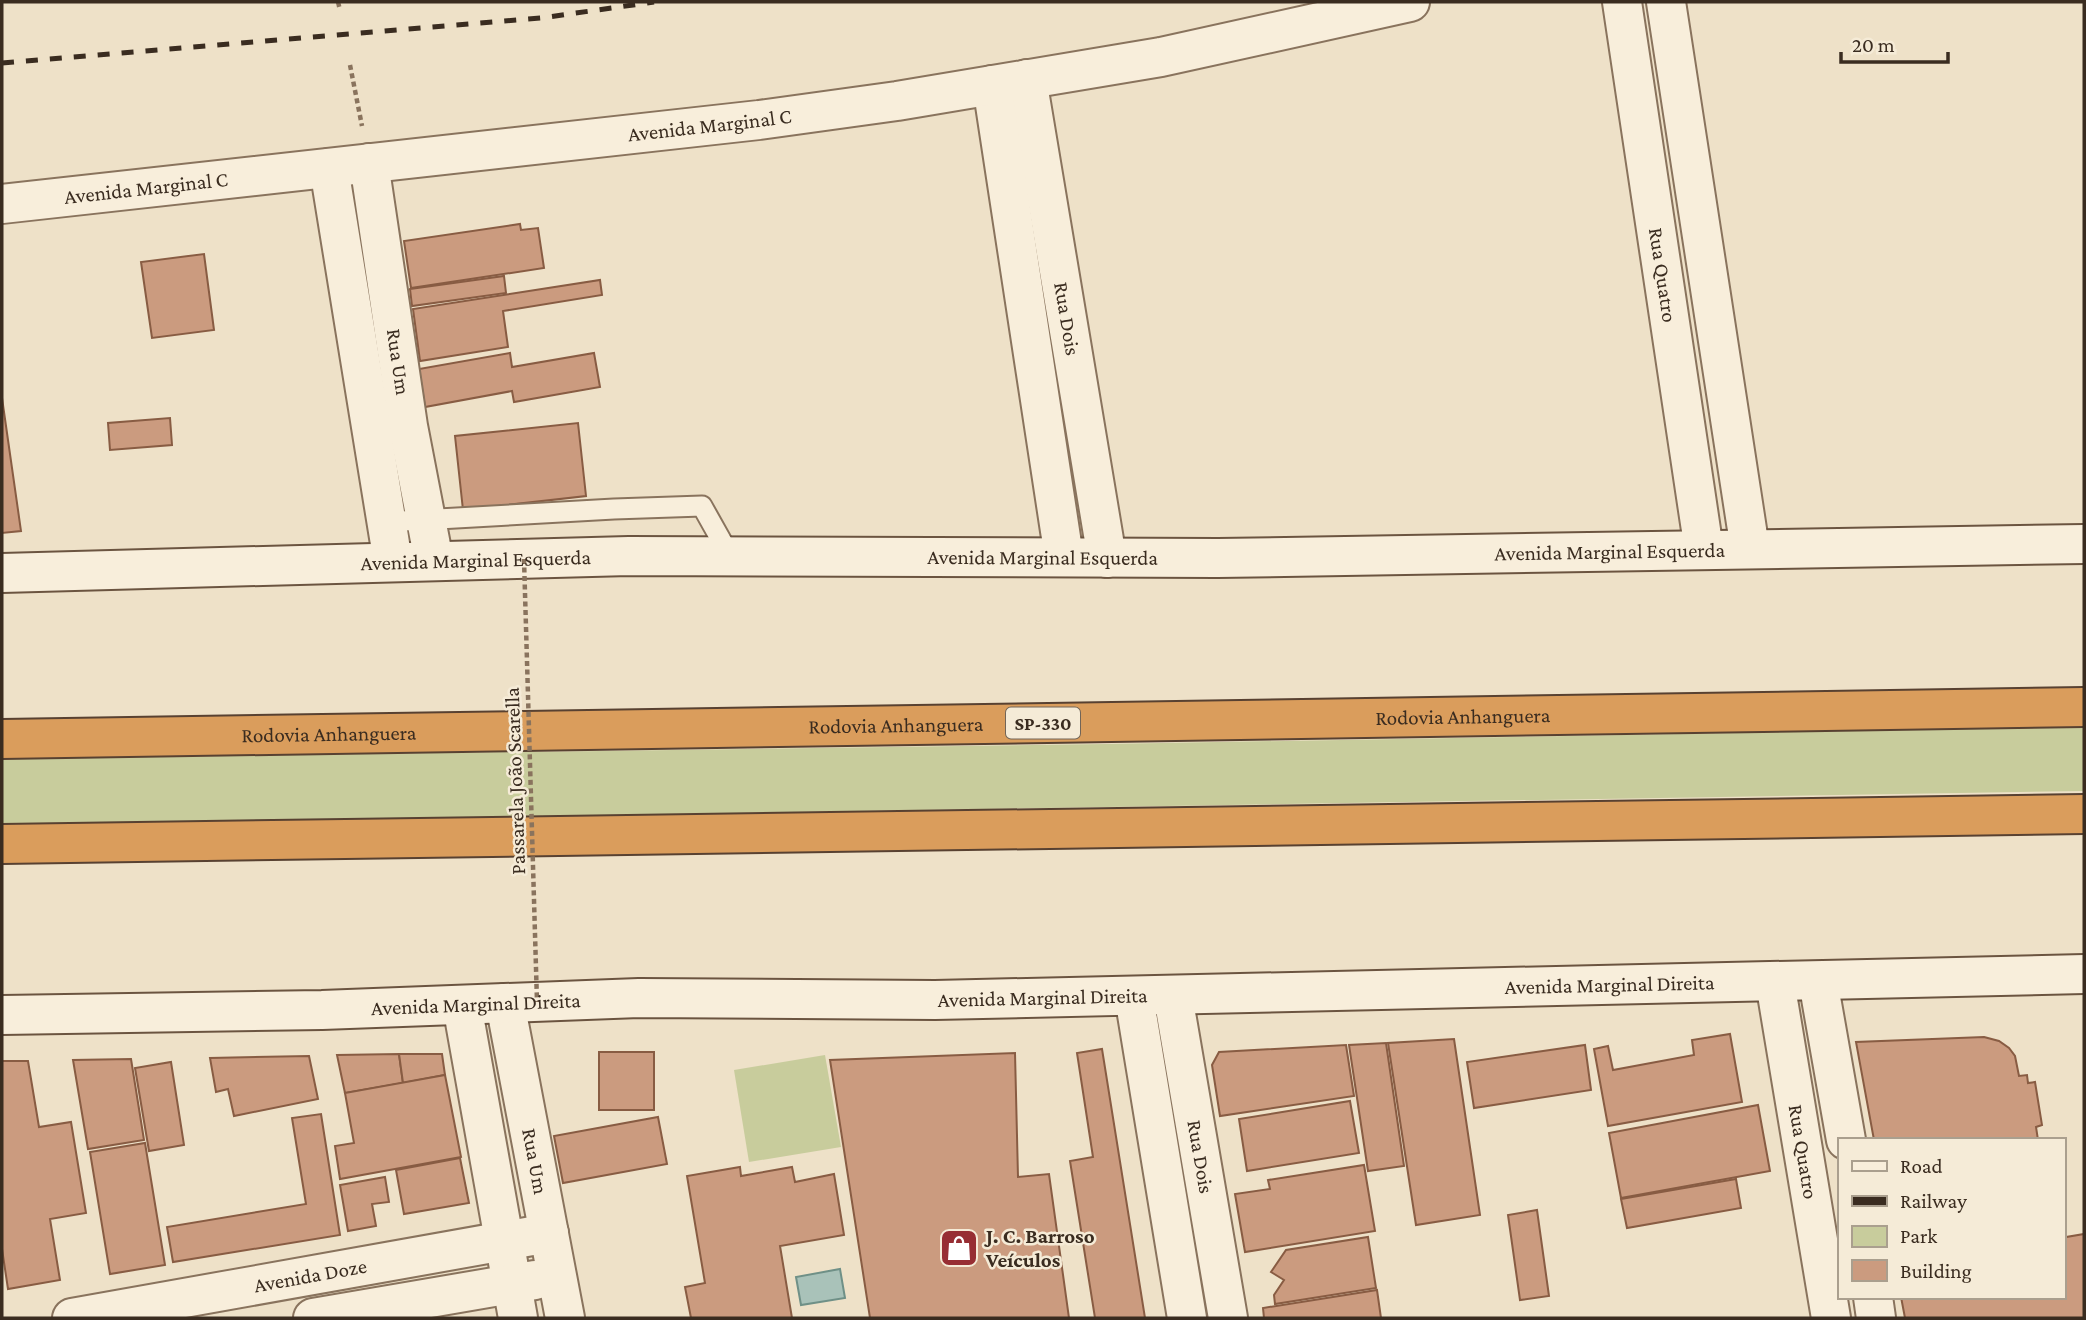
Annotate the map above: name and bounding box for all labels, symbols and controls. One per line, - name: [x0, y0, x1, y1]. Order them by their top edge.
- scale bar: [1841, 21, 1948, 65]
- text: 20 m: [1852, 33, 1895, 57]
- street label: Avenida Marginal C: [627, 104, 793, 146]
- street label: Avenida Marginal C: [63, 167, 229, 209]
- street label: Rua Quatro: [1644, 226, 1682, 324]
- street label: Rua Dois: [1049, 280, 1085, 357]
- street label: Rua Um: [382, 327, 415, 397]
- street label: Avenida Marginal Esquerda: [1494, 538, 1726, 566]
- street label: Avenida Marginal Esquerda: [360, 545, 592, 575]
- street label: Avenida Marginal Esquerda: [927, 545, 1158, 570]
- street label: Passarela João Scarella: [500, 687, 530, 875]
- street label: Rodovia Anhanguera: [1375, 703, 1551, 730]
- road number: SP-330: [1006, 708, 1080, 738]
- street label: Rodovia Anhanguera: [808, 712, 984, 739]
- street label: Rodovia Anhanguera: [241, 721, 417, 747]
- street label: Avenida Marginal Direita: [1504, 970, 1715, 999]
- street label: Avenida Marginal Direita: [937, 983, 1148, 1012]
- street label: Avenida Marginal Direita: [370, 988, 581, 1020]
- street label: Rua Quatro: [1784, 1103, 1823, 1201]
- street label: Rua Dois: [1182, 1118, 1219, 1195]
- street label: Rua Um: [517, 1126, 553, 1196]
- legend: [1838, 1138, 2065, 1299]
- text: Road: [1900, 1154, 1943, 1178]
- text: Railway: [1900, 1189, 1967, 1213]
- place label: J. C. Barroso Veículos: [984, 1224, 1095, 1272]
- text: Park: [1900, 1224, 1937, 1248]
- shop icon: J. C. Barroso Veículos: [938, 1227, 980, 1269]
- street label: Avenida Doze: [252, 1254, 369, 1297]
- text: Building: [1900, 1259, 1972, 1283]

